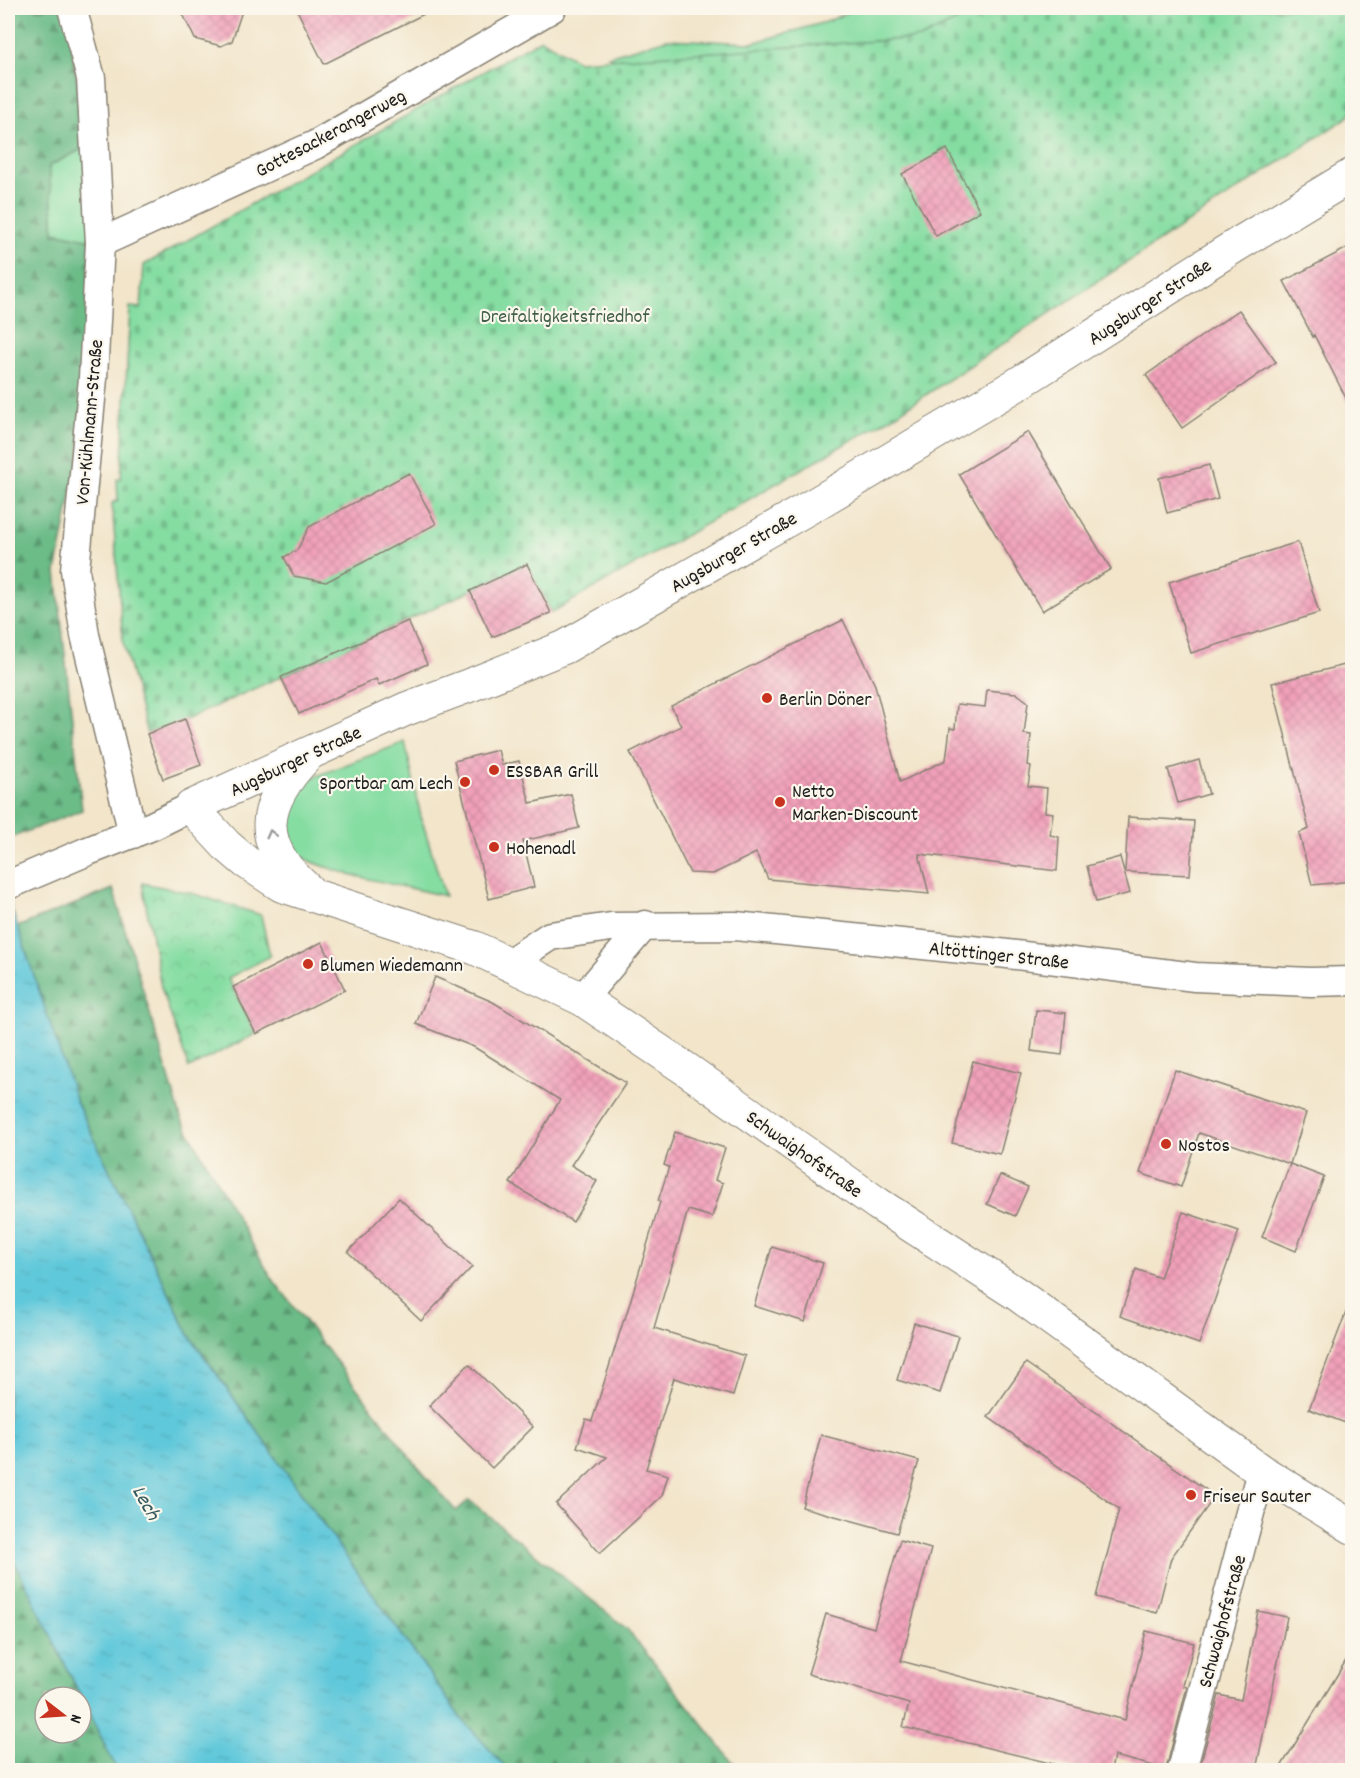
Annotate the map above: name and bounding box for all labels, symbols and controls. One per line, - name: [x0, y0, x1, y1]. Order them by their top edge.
- street label: Gottesackerangerweg: [251, 83, 412, 186]
- street label: Augsburger Straße: [1083, 253, 1218, 354]
- park label: Dreifaltigkeitsfriedhof: [480, 304, 650, 332]
- street label: Von-Kühlmann-Straße: [70, 338, 112, 506]
- street label: Augsburger Straße: [666, 506, 803, 601]
- place label: Berlin Döner: [779, 687, 872, 715]
- marker: Berlin Döner: [760, 691, 774, 705]
- street label: Augsburger Straße: [226, 720, 367, 805]
- place label: ESSBAR Grill: [506, 759, 598, 787]
- marker: ESSBAR Grill: [487, 763, 501, 777]
- place label: Sportbar am Lech: [319, 771, 453, 799]
- marker: Sportbar am Lech: [458, 775, 472, 789]
- place label: Netto Marken-Discount: [792, 779, 918, 830]
- marker: Netto Marken-Discount: [773, 795, 787, 809]
- one-way arrow: [266, 829, 279, 839]
- place label: Hohenadl: [506, 836, 576, 864]
- marker: Hohenadl: [487, 840, 501, 854]
- street label: Altöttinger Straße: [927, 936, 1070, 978]
- place label: Blumen Wiedemann: [320, 953, 463, 981]
- marker: Blumen Wiedemann: [301, 957, 315, 971]
- street label: Schwaighofstraße: [739, 1105, 867, 1206]
- place label: Nostos: [1178, 1133, 1230, 1161]
- marker: Nostos: [1159, 1137, 1173, 1151]
- water label: Lech: [123, 1480, 167, 1528]
- place label: Friseur Sauter: [1203, 1484, 1312, 1512]
- marker: Friseur Sauter: [1184, 1488, 1198, 1502]
- street label: Schwaighofstraße: [1193, 1552, 1255, 1691]
- north arrow: [33, 1685, 93, 1745]
- text: N: [63, 1712, 87, 1726]

